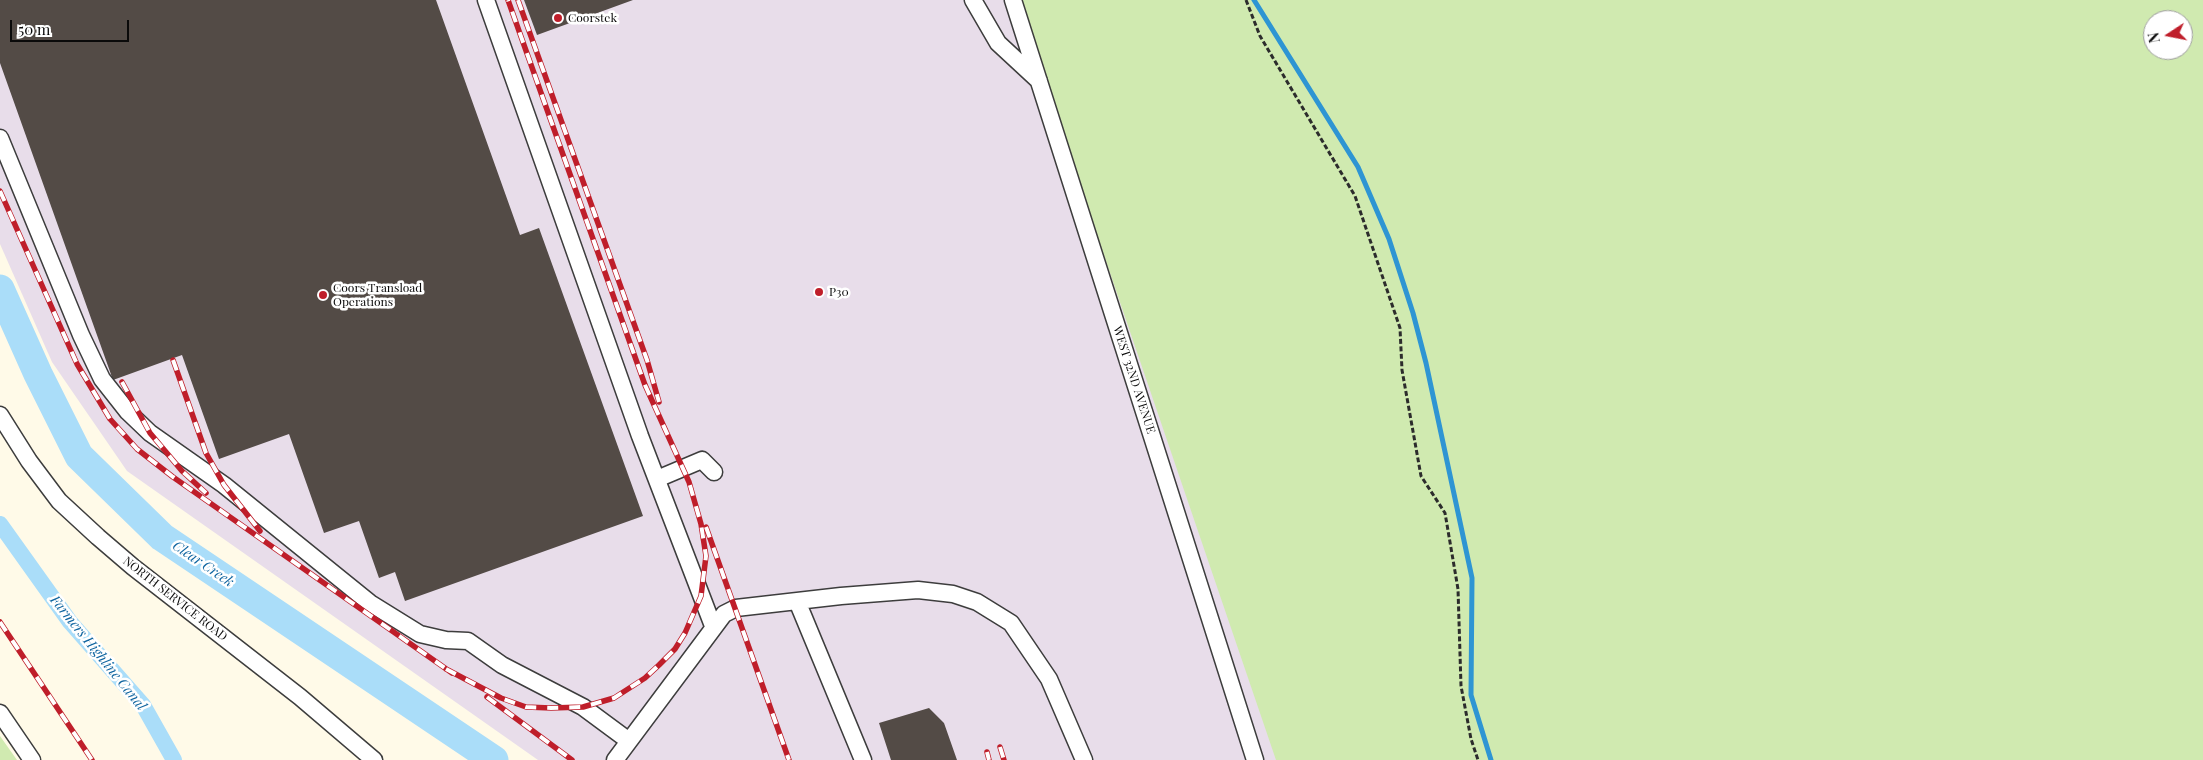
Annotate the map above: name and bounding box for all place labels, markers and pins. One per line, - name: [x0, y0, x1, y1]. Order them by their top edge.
- place label: Coorstek: [568, 11, 617, 25]
- marker: Coorstek: [552, 12, 564, 24]
- place label: Coors Transload Operations: [333, 281, 422, 309]
- place label: P30: [829, 285, 849, 299]
- marker: P30: [813, 286, 825, 298]
- marker: Coors Transload Operations: [317, 289, 329, 301]

